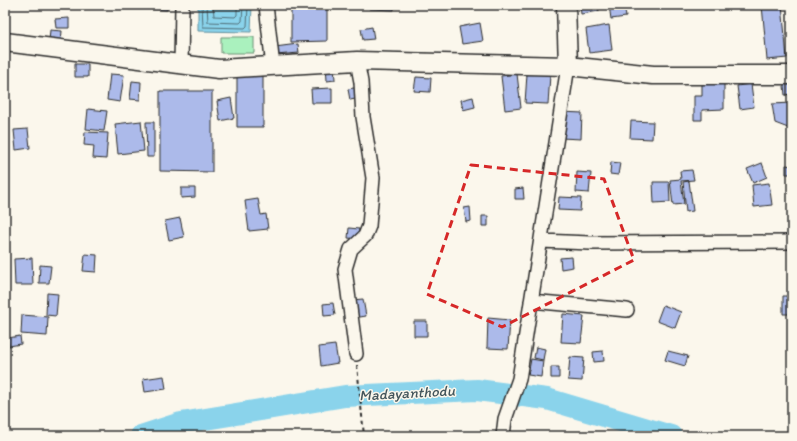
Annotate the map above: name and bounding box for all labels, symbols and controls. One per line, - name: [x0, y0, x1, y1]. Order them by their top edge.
- water label: Madayanthodu: [359, 381, 456, 404]

